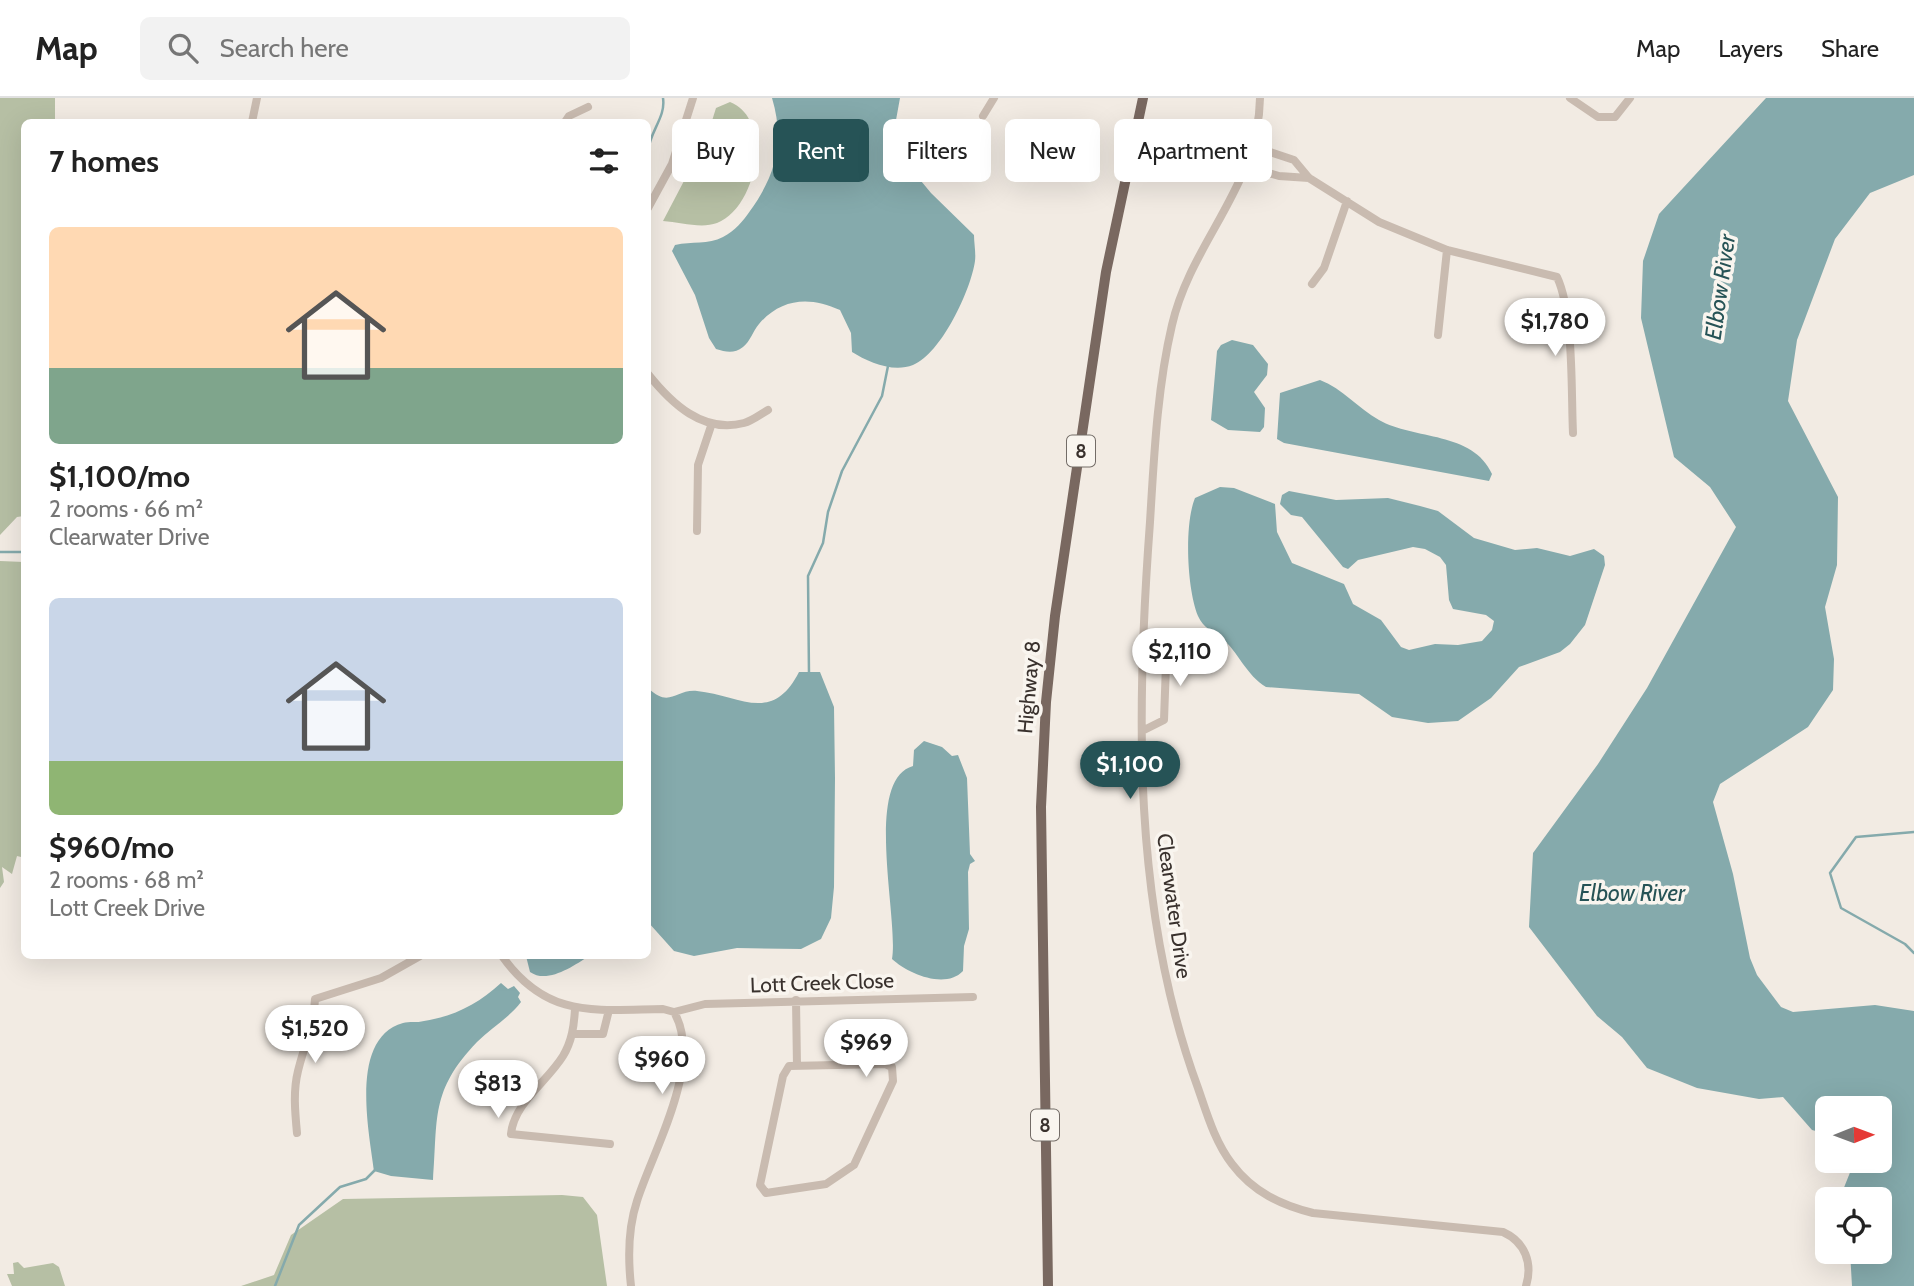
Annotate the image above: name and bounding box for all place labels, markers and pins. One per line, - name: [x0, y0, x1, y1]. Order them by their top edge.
- pin: $1,780: [1498, 299, 1612, 358]
- pin: $2,110: [1123, 628, 1237, 688]
- pin: $1,100: [1073, 742, 1187, 801]
- pin: $1,520: [258, 1006, 372, 1065]
- pin: $969: [825, 1020, 907, 1079]
- pin: $960: [621, 1037, 703, 1096]
- pin: $813: [457, 1060, 539, 1120]

